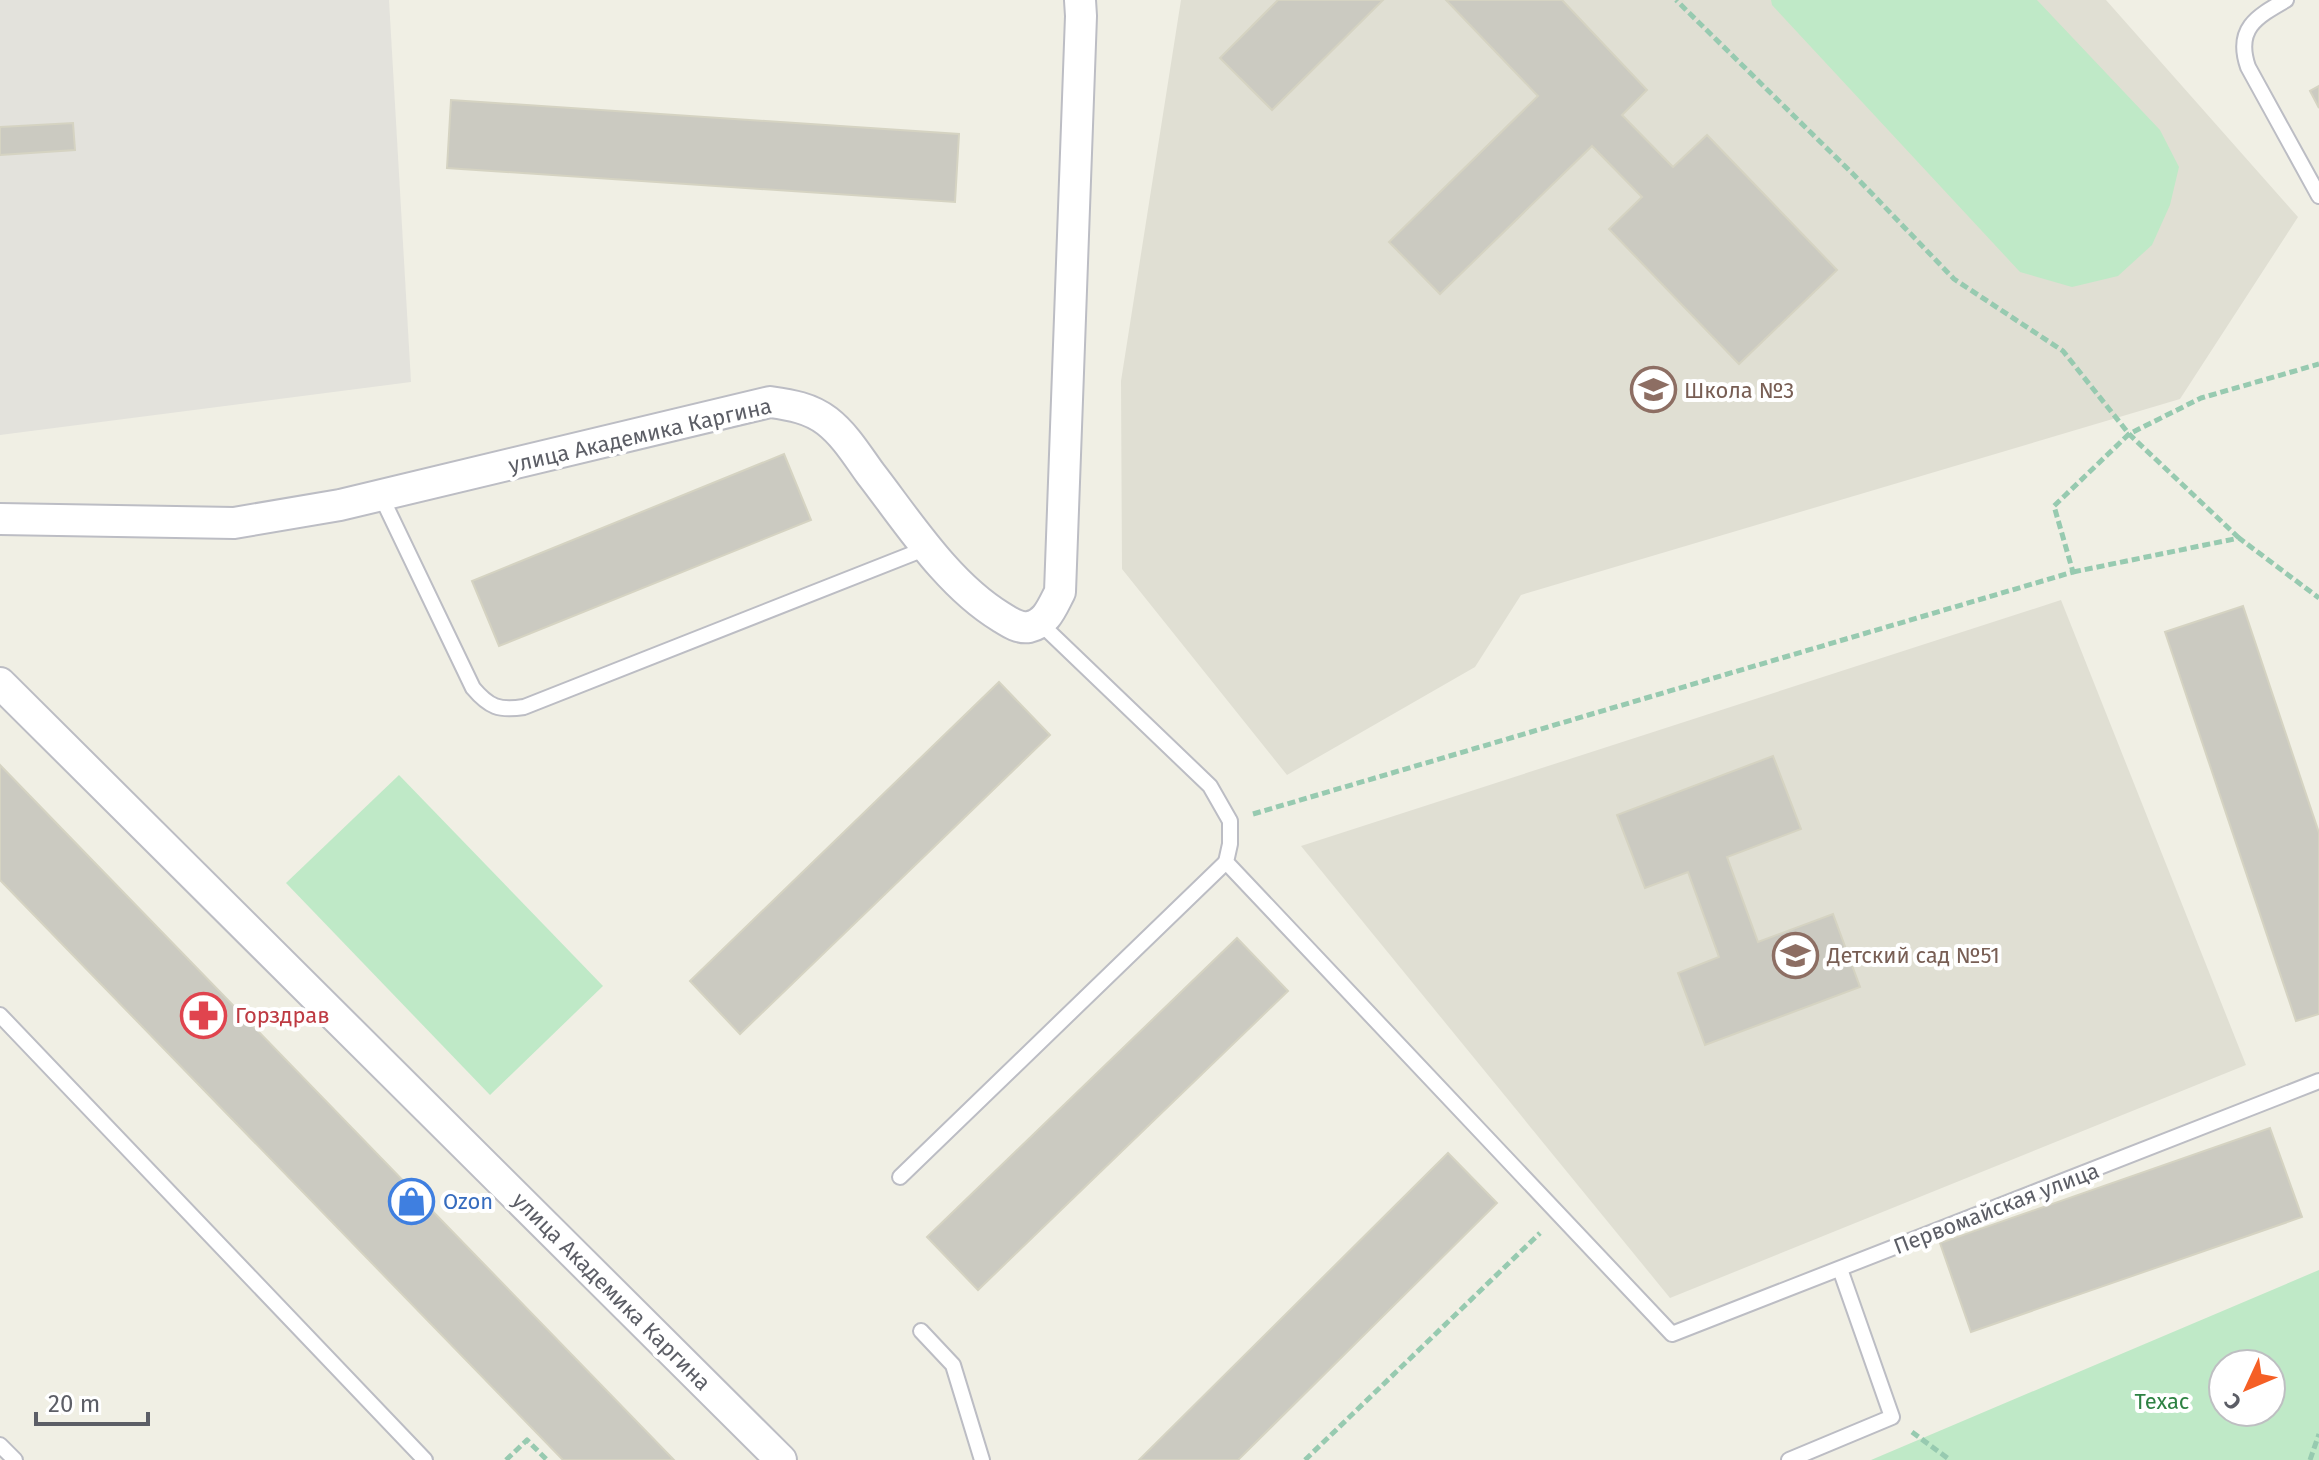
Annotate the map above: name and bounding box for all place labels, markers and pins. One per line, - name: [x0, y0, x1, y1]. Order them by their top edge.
- school or university icon: Школа №3: [1629, 366, 1677, 414]
- place label: Школа №3: [1684, 377, 1794, 404]
- school or university icon: Детский сад №51: [1772, 931, 1820, 979]
- place label: Детский сад №51: [1826, 942, 2000, 969]
- pharmacy icon: Горздрав: [180, 991, 228, 1039]
- place label: Горздрав: [235, 1002, 330, 1029]
- shop icon: Ozon: [388, 1177, 436, 1225]
- place label: Ozon: [443, 1188, 493, 1215]

